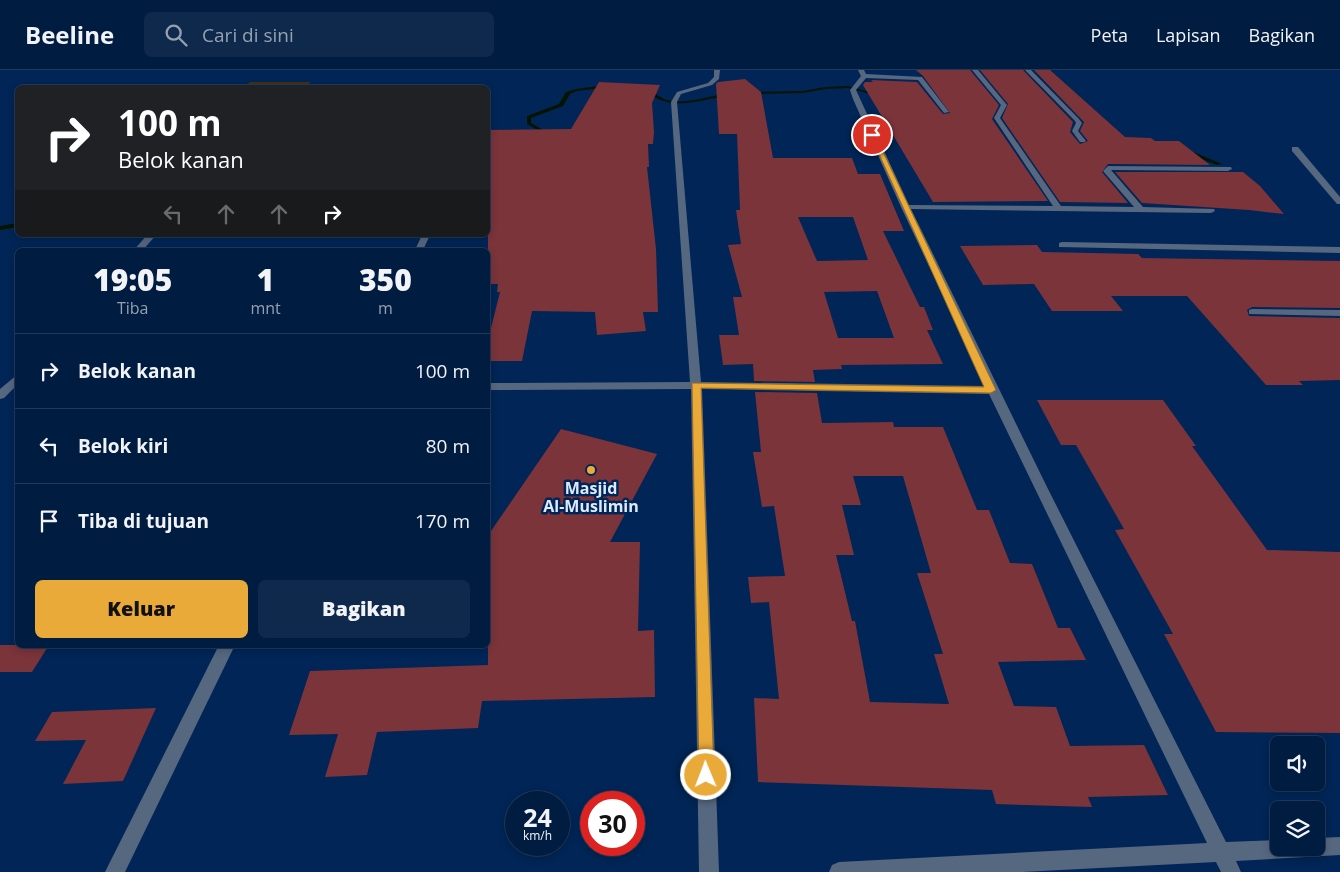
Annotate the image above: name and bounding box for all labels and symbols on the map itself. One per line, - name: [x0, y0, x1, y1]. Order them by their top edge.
- pin: [851, 114, 893, 156]
- marker: Masjid Al-Muslimin: [585, 464, 597, 476]
- place label: Masjid Al-Muslimin: [543, 477, 639, 517]
- position arrow: [679, 748, 731, 800]
- speed limit sign: 30: [580, 791, 645, 856]

